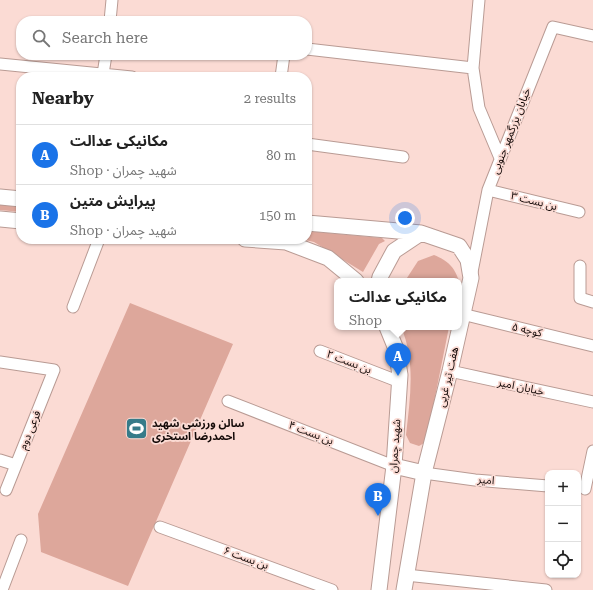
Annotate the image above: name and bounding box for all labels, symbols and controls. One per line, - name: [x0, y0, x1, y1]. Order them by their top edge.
- search box: [16, 16, 312, 60]
- icon: search: [30, 27, 52, 49]
- text: Search here: [62, 29, 148, 47]
- street label: خیابان بزرگمهر جنوبی: [489, 86, 534, 176]
- text: Nearby: [32, 88, 94, 108]
- text: 2 results: [244, 91, 296, 106]
- text: مکانیکی عدالت: [70, 132, 168, 150]
- text: A: [40, 148, 50, 163]
- text: 80 m: [266, 148, 296, 163]
- text: Shop · شهید چمران: [70, 163, 177, 178]
- street label: بن بست ۳: [510, 189, 559, 213]
- text: پیرایش متین: [70, 192, 156, 210]
- text: B: [40, 208, 50, 223]
- text: 150 m: [259, 208, 296, 223]
- your location: [395, 208, 415, 228]
- text: Shop · شهید چمران: [70, 223, 177, 238]
- popup: [334, 278, 462, 330]
- text: مکانیکی عدالت: [349, 288, 447, 306]
- text: Shop: [349, 313, 382, 328]
- street label: کوچه ۵: [510, 320, 544, 341]
- pin: A: [385, 343, 411, 376]
- street label: هفت تیر غربی: [435, 345, 461, 409]
- street label: بن بست ۲: [325, 347, 373, 377]
- street label: خیابان امیر: [496, 376, 546, 398]
- street label: فرعی دوم: [16, 409, 45, 452]
- sports icon: سالن ورزشی شهید احمدرضا استخری: [123, 416, 149, 442]
- place label: سالن ورزشی شهید احمدرضا استخری: [152, 417, 245, 443]
- street label: بن بست ۴: [287, 418, 335, 448]
- street label: شهید چمران: [387, 418, 404, 473]
- map controls: [545, 470, 581, 578]
- button: +: [545, 470, 581, 506]
- street label: امیر: [476, 473, 495, 487]
- pin: B: [365, 483, 391, 516]
- button: −: [545, 506, 581, 542]
- button: locate: [545, 542, 581, 578]
- street label: بن بست ۶: [222, 544, 270, 572]

